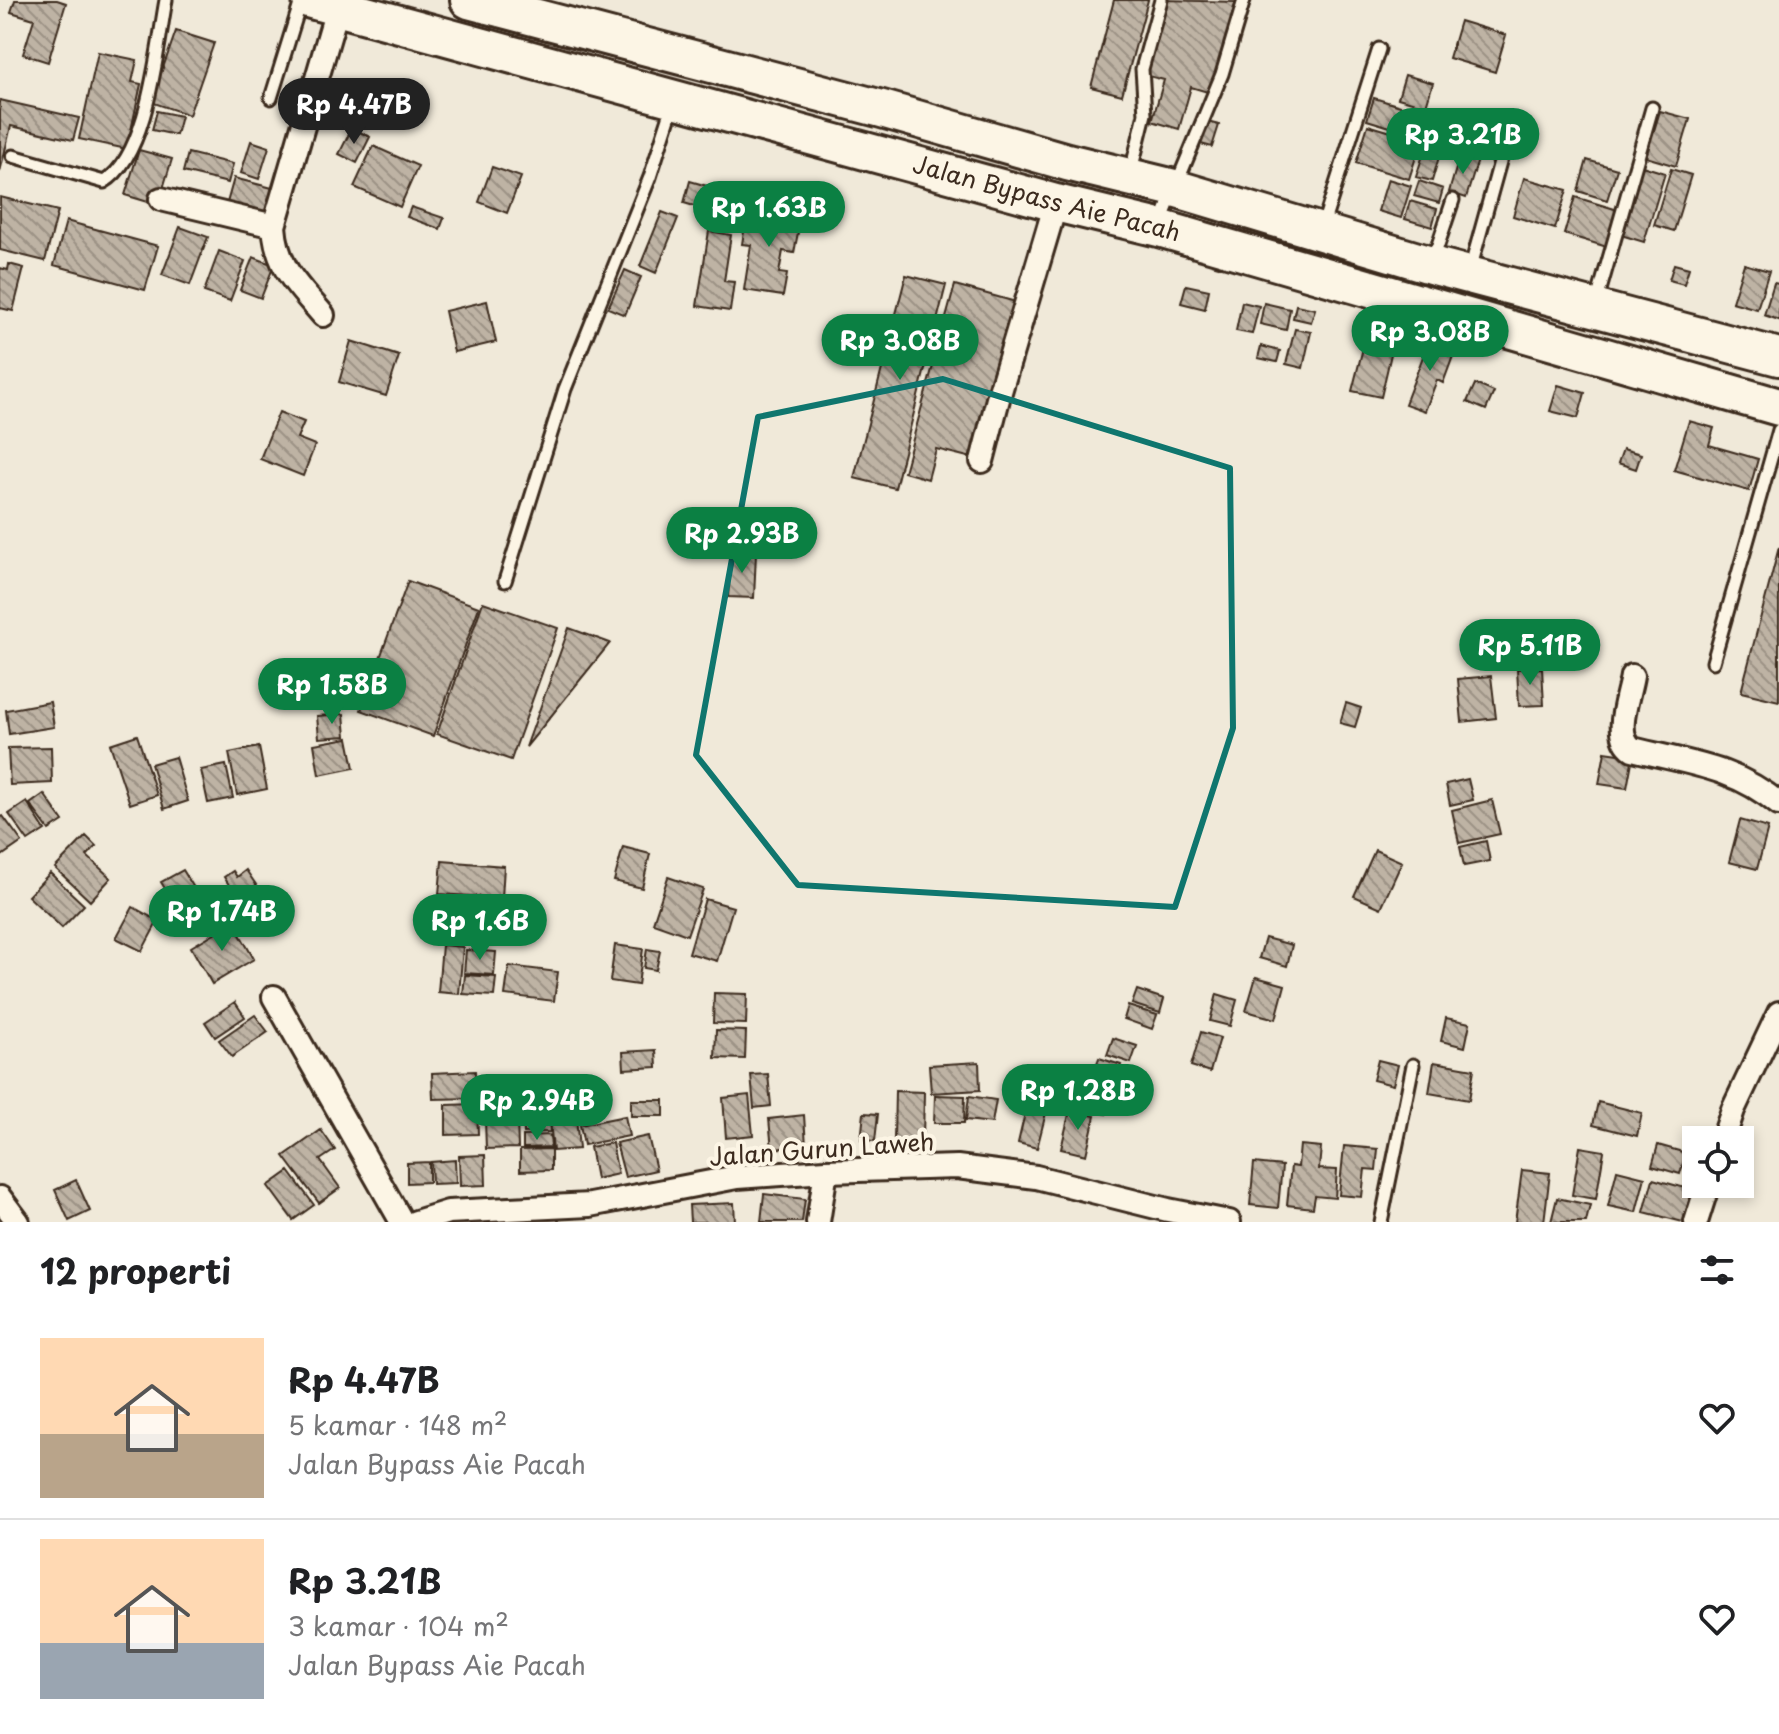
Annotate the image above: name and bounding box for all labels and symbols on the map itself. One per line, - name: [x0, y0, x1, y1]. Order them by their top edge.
- pin: Rp 4.47B: [271, 78, 437, 146]
- pin: Rp 3.21B: [1380, 108, 1546, 176]
- street label: Jalan Bypass Aie Pacah: [909, 145, 1185, 249]
- pin: Rp 1.63B: [686, 181, 852, 249]
- pin: Rp 3.08B: [1347, 305, 1513, 373]
- pin: Rp 3.08B: [817, 314, 983, 382]
- pin: Rp 2.93B: [659, 507, 825, 575]
- pin: Rp 5.11B: [1447, 619, 1613, 687]
- pin: Rp 1.58B: [249, 658, 415, 726]
- pin: Rp 1.74B: [139, 885, 305, 953]
- pin: Rp 1.6B: [406, 894, 554, 962]
- pin: Rp 1.28B: [995, 1064, 1161, 1132]
- pin: Rp 2.94B: [454, 1074, 620, 1142]
- street label: Jalan Gurun Laweh: [708, 1122, 936, 1174]

